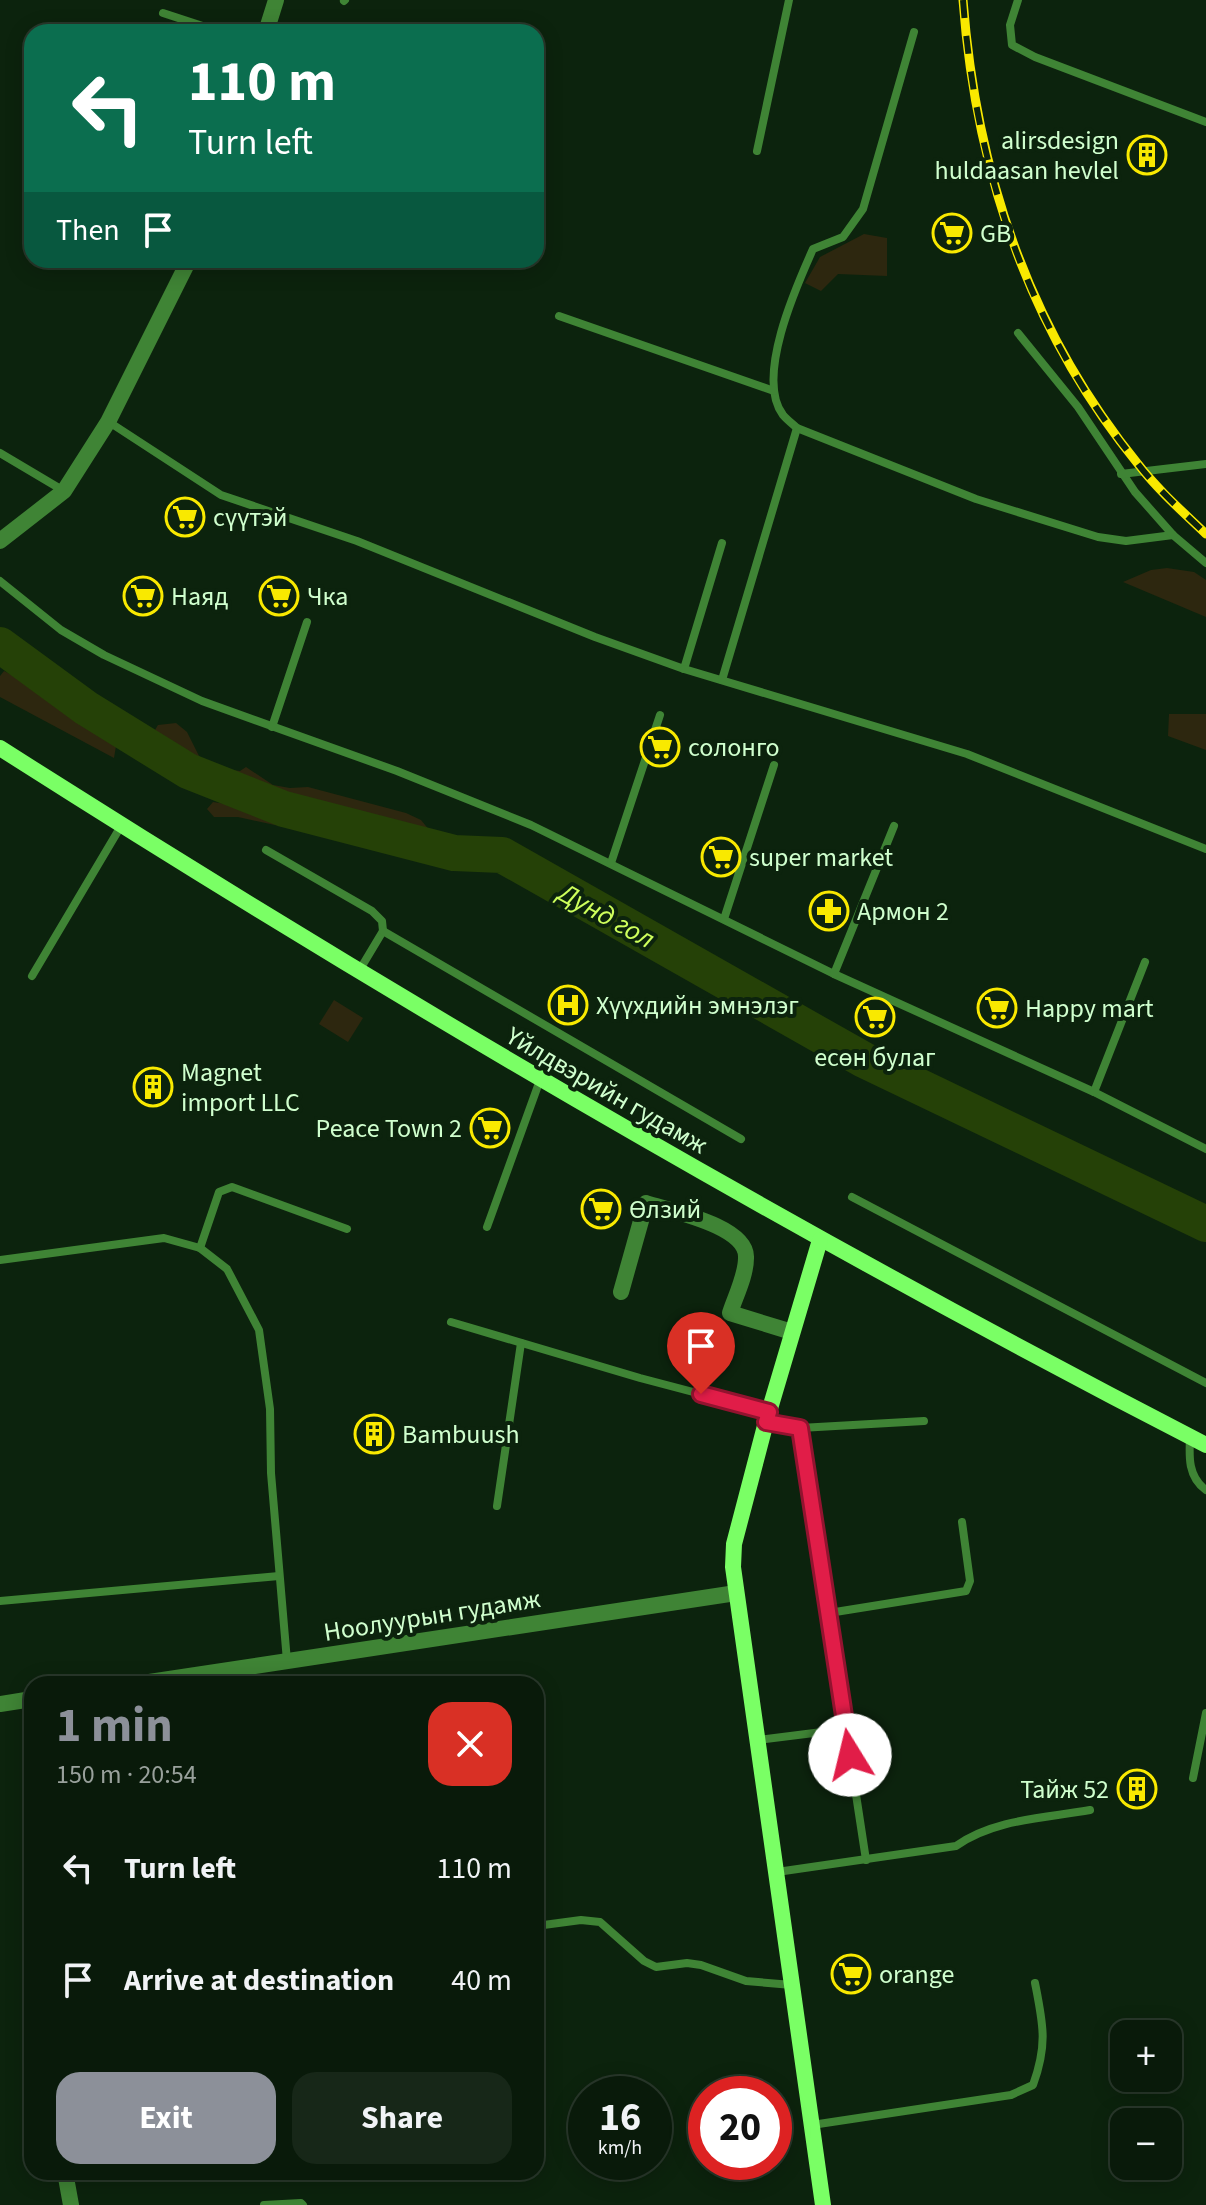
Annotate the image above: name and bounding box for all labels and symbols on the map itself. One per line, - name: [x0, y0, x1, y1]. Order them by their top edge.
- place label: alirsdesign huldaasan hevlel: [935, 122, 1119, 189]
- building icon: alirsdesign huldaasan hevlel: [1126, 134, 1168, 176]
- supermarket icon: GB: [931, 212, 973, 254]
- place label: GB: [980, 215, 1011, 252]
- supermarket icon: сүүтэй: [164, 496, 206, 538]
- place label: сүүтэй: [213, 499, 288, 536]
- supermarket icon: Наяд: [122, 575, 164, 617]
- supermarket icon: Чка: [258, 575, 300, 617]
- place label: Наяд: [171, 578, 228, 615]
- place label: Чка: [307, 578, 348, 615]
- supermarket icon: солонго: [639, 726, 681, 768]
- place label: солонго: [688, 729, 780, 766]
- supermarket icon: super market: [700, 836, 742, 878]
- place label: super market: [749, 839, 893, 876]
- water label: Дунд гол: [549, 872, 662, 959]
- pharmacy icon: Армон 2: [808, 890, 850, 932]
- place label: Армон 2: [857, 893, 949, 930]
- hospital icon: Хүүхдийн эмнэлэг: [547, 984, 589, 1026]
- place label: Хүүхдийн эмнэлэг: [596, 987, 799, 1024]
- supermarket icon: Happy mart: [976, 987, 1018, 1029]
- place label: Happy mart: [1025, 990, 1154, 1027]
- supermarket icon: есөн булаг: [854, 996, 896, 1038]
- street label: Yйлдвэрийн гудамж: [498, 1017, 714, 1163]
- place label: есөн булаг: [814, 1039, 936, 1076]
- place label: Magnet import LLC: [181, 1054, 300, 1121]
- building icon: Magnet import LLC: [132, 1066, 174, 1108]
- supermarket icon: Peace Town 2: [469, 1107, 511, 1149]
- place label: Peace Town 2: [316, 1110, 462, 1147]
- supermarket icon: Өлзий: [580, 1188, 622, 1230]
- place label: Өлзий: [629, 1191, 701, 1228]
- pin: [667, 1312, 735, 1394]
- building icon: Bambuush: [353, 1413, 395, 1455]
- place label: Bambuush: [402, 1416, 520, 1453]
- street label: Ноолуурын гудамж: [321, 1580, 543, 1651]
- position arrow: [808, 1713, 892, 1797]
- building icon: Тайж 52: [1116, 1768, 1158, 1810]
- place label: Тайж 52: [1020, 1771, 1109, 1808]
- supermarket icon: orange: [830, 1953, 872, 1995]
- place label: orange: [879, 1956, 954, 1993]
- speed limit sign: 20: [688, 2076, 792, 2180]

